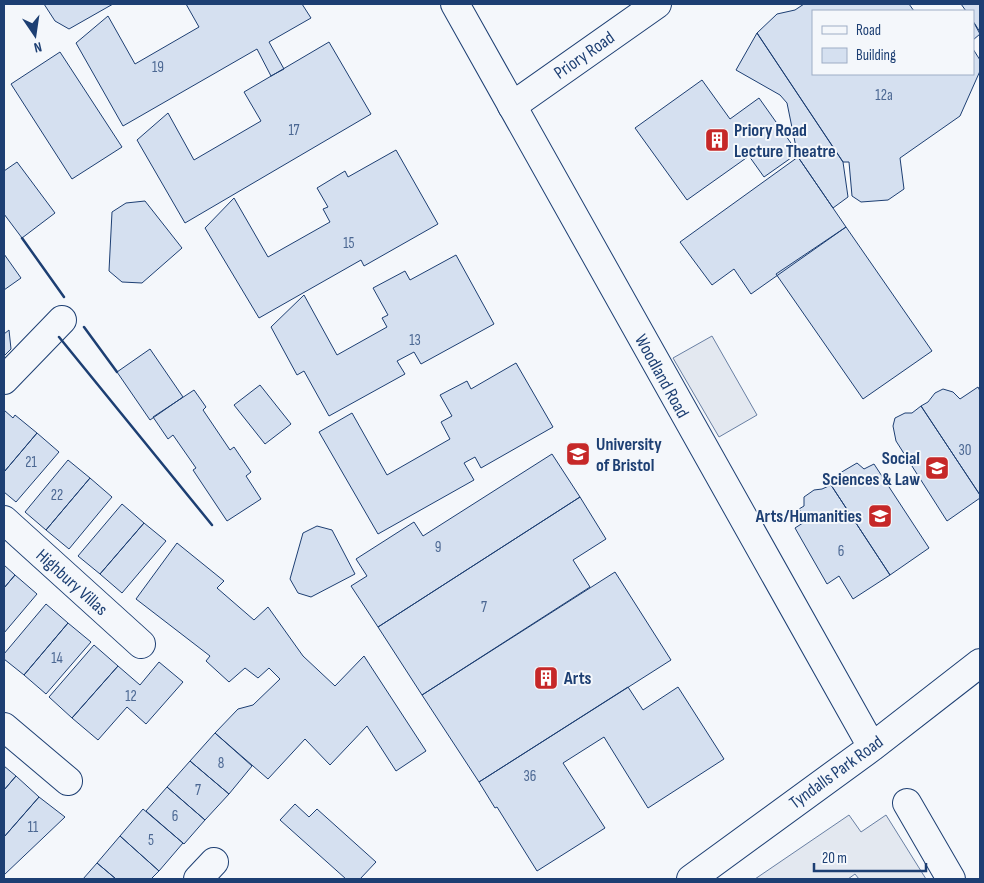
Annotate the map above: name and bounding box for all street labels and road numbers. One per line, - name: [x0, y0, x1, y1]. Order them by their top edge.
- street label: Priory Road: [550, 27, 618, 84]
- street label: Woodland Road: [630, 331, 693, 422]
- street label: Highbury Villas: [32, 545, 112, 620]
- street label: Tyndalls Park Road: [785, 731, 887, 813]

